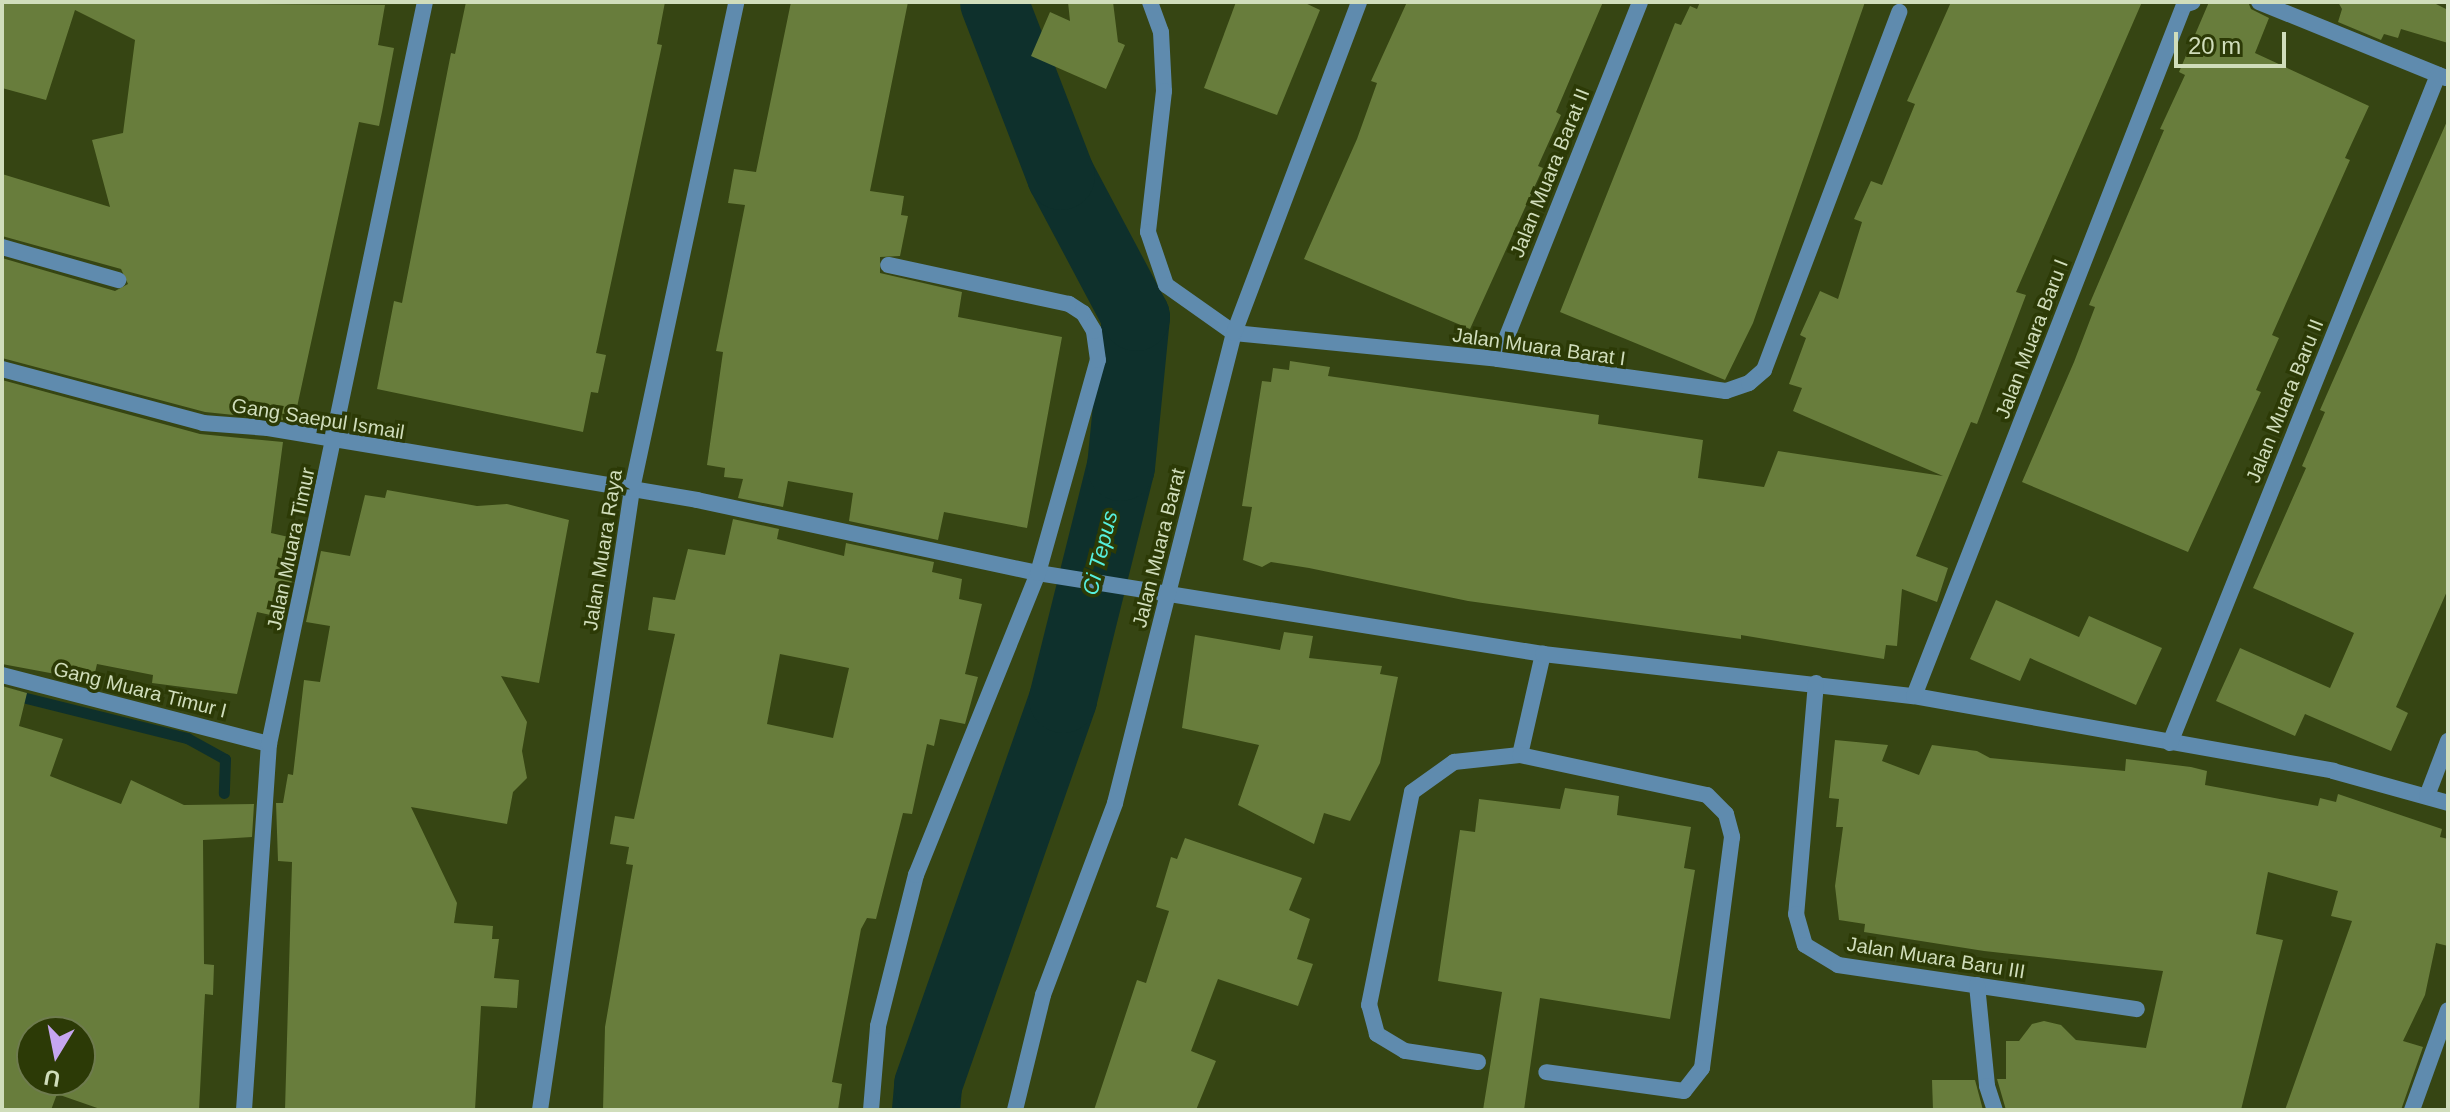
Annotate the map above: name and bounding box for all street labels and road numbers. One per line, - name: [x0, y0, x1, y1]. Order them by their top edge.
- street label: Jalan Muara Barat II: [1505, 85, 1595, 261]
- street label: Jalan Muara Baru I: [1991, 256, 2073, 422]
- street label: Jalan Muara Baru II: [2241, 316, 2329, 486]
- street label: Jalan Muara Barat I: [1451, 323, 1627, 371]
- street label: Gang Saepul Ismail: [230, 393, 406, 445]
- street label: Jalan Muara Timur: [262, 465, 320, 633]
- street label: Jalan Muara Barat: [1128, 466, 1190, 630]
- street label: Jalan Muara Raya: [578, 468, 628, 632]
- street label: Gang Muara Timur I: [51, 657, 229, 723]
- street label: Jalan Muara Baru III: [1845, 932, 2027, 984]

